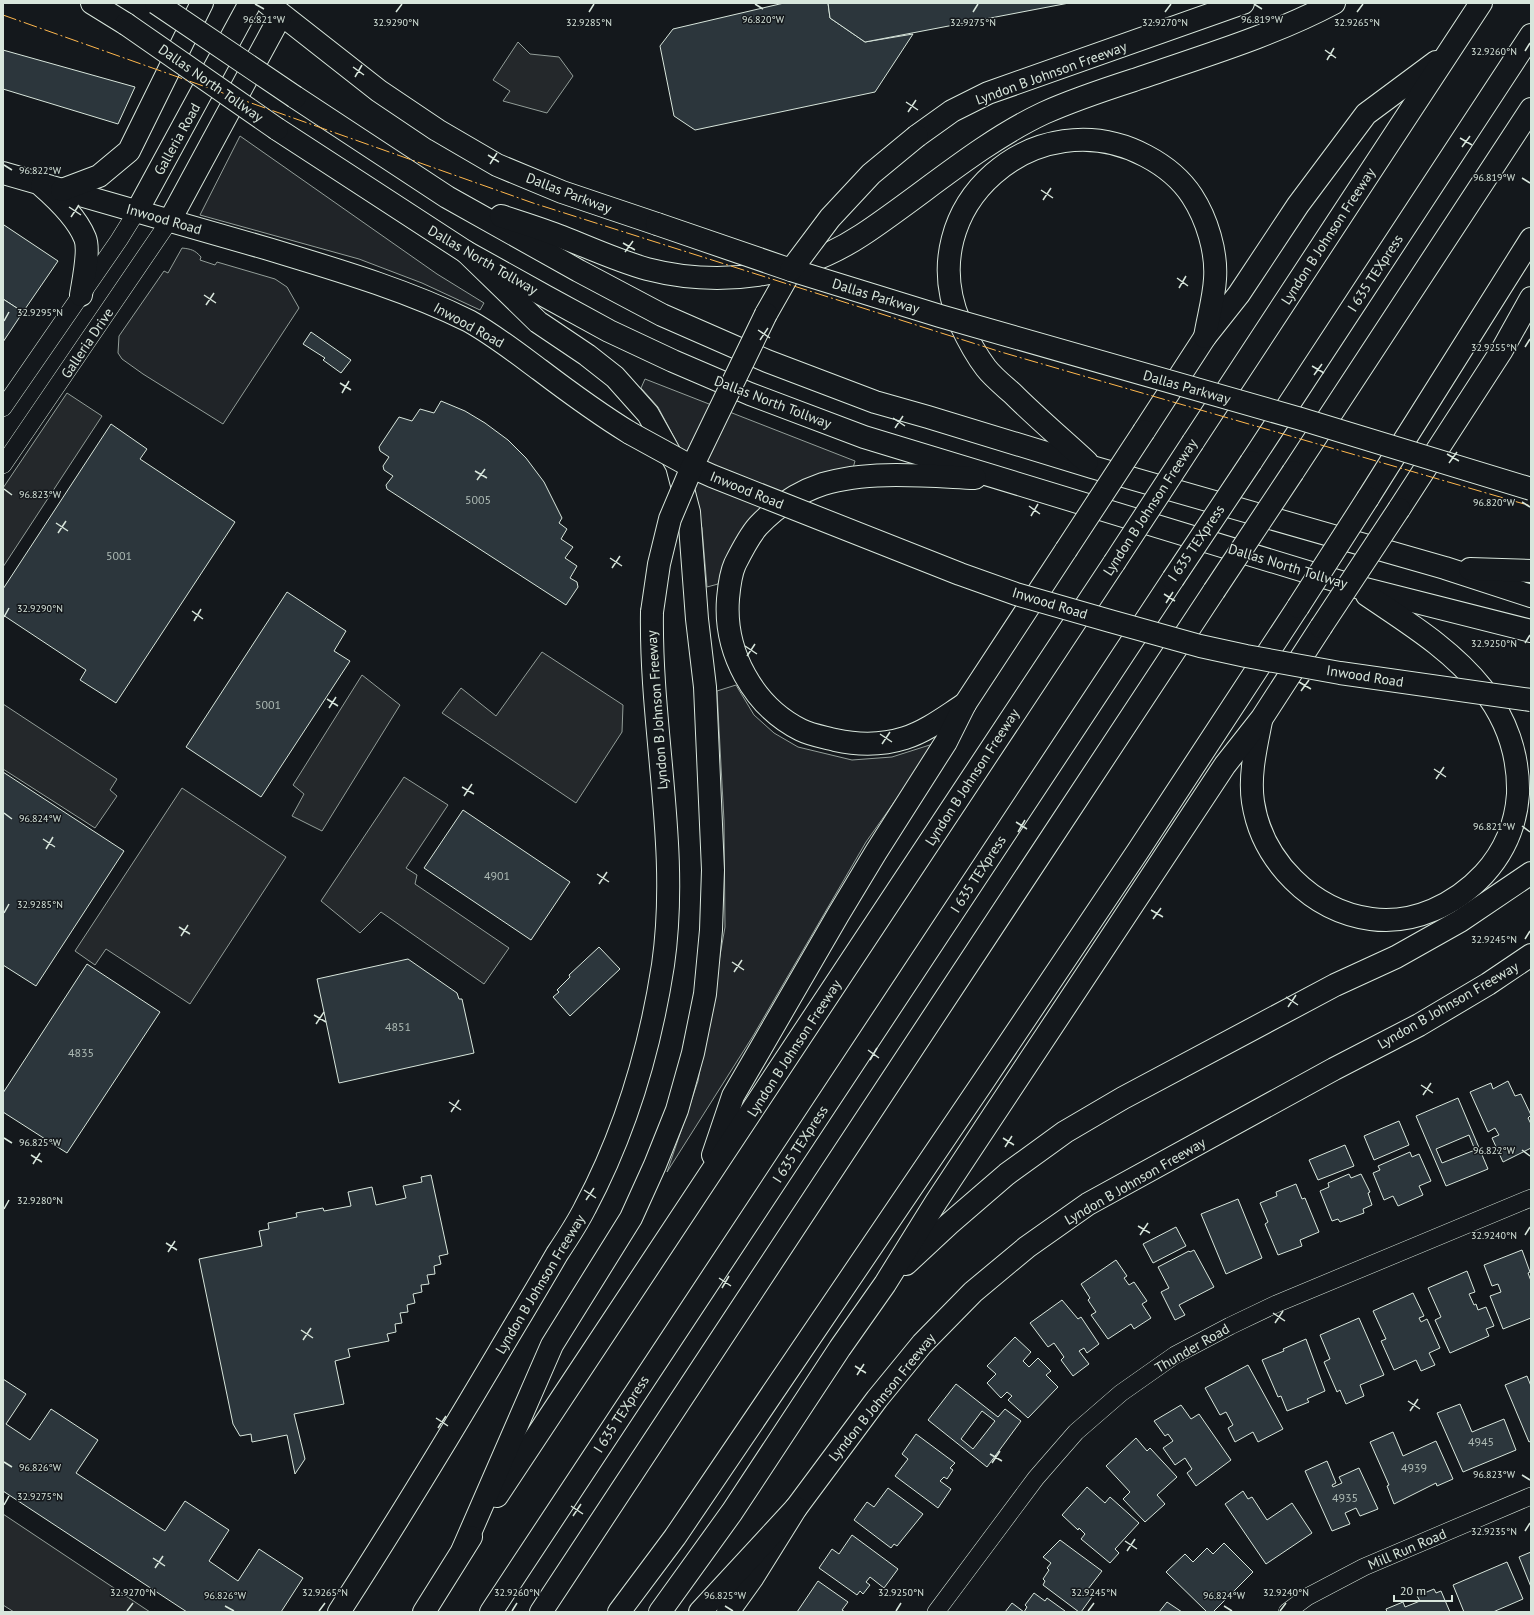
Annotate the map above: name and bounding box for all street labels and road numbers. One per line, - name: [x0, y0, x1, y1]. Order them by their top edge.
- street label: Lyndon B Johnson Freeway: [973, 37, 1130, 109]
- street label: Dallas North Tollway: [155, 40, 267, 126]
- street label: Galleria Road: [150, 100, 204, 178]
- street label: Lyndon B Johnson Freeway: [1277, 164, 1379, 308]
- street label: Dallas Parkway: [524, 168, 615, 218]
- street label: Inwood Road: [124, 200, 204, 238]
- street label: Dallas North Tollway: [425, 221, 542, 299]
- street label: I 635 TEXpress: [1343, 231, 1407, 315]
- street label: Dallas Parkway: [830, 274, 922, 318]
- street label: Inwood Road: [431, 298, 507, 352]
- street label: Galleria Drive: [57, 304, 117, 382]
- street label: Dallas Parkway: [1141, 366, 1233, 408]
- street label: Dallas North Tollway: [712, 371, 835, 433]
- street label: Lyndon B Johnson Freeway: [1099, 435, 1201, 579]
- street label: Inwood Road: [708, 467, 786, 513]
- street label: I 635 TEXpress: [1164, 501, 1228, 585]
- street label: Dallas North Tollway: [1226, 539, 1350, 593]
- street label: Inwood Road: [1010, 583, 1090, 623]
- street label: Lyndon B Johnson Freeway: [642, 629, 672, 790]
- street label: Inwood Road: [1325, 661, 1405, 691]
- street label: Lyndon B Johnson Freeway: [921, 705, 1023, 849]
- street label: I 635 TEXpress: [946, 832, 1010, 916]
- street label: Lyndon B Johnson Freeway: [1374, 957, 1522, 1053]
- street label: Lyndon B Johnson Freeway: [743, 976, 845, 1120]
- street label: I 635 TEXpress: [768, 1102, 832, 1186]
- street label: Lyndon B Johnson Freeway: [1061, 1133, 1209, 1229]
- street label: Lyndon B Johnson Freeway: [491, 1210, 589, 1357]
- street label: Thunder Road: [1151, 1319, 1233, 1377]
- street label: Lyndon B Johnson Freeway: [825, 1329, 940, 1465]
- street label: I 635 TEXpress: [589, 1372, 653, 1456]
- street label: Mill Run Road: [1365, 1524, 1449, 1574]

